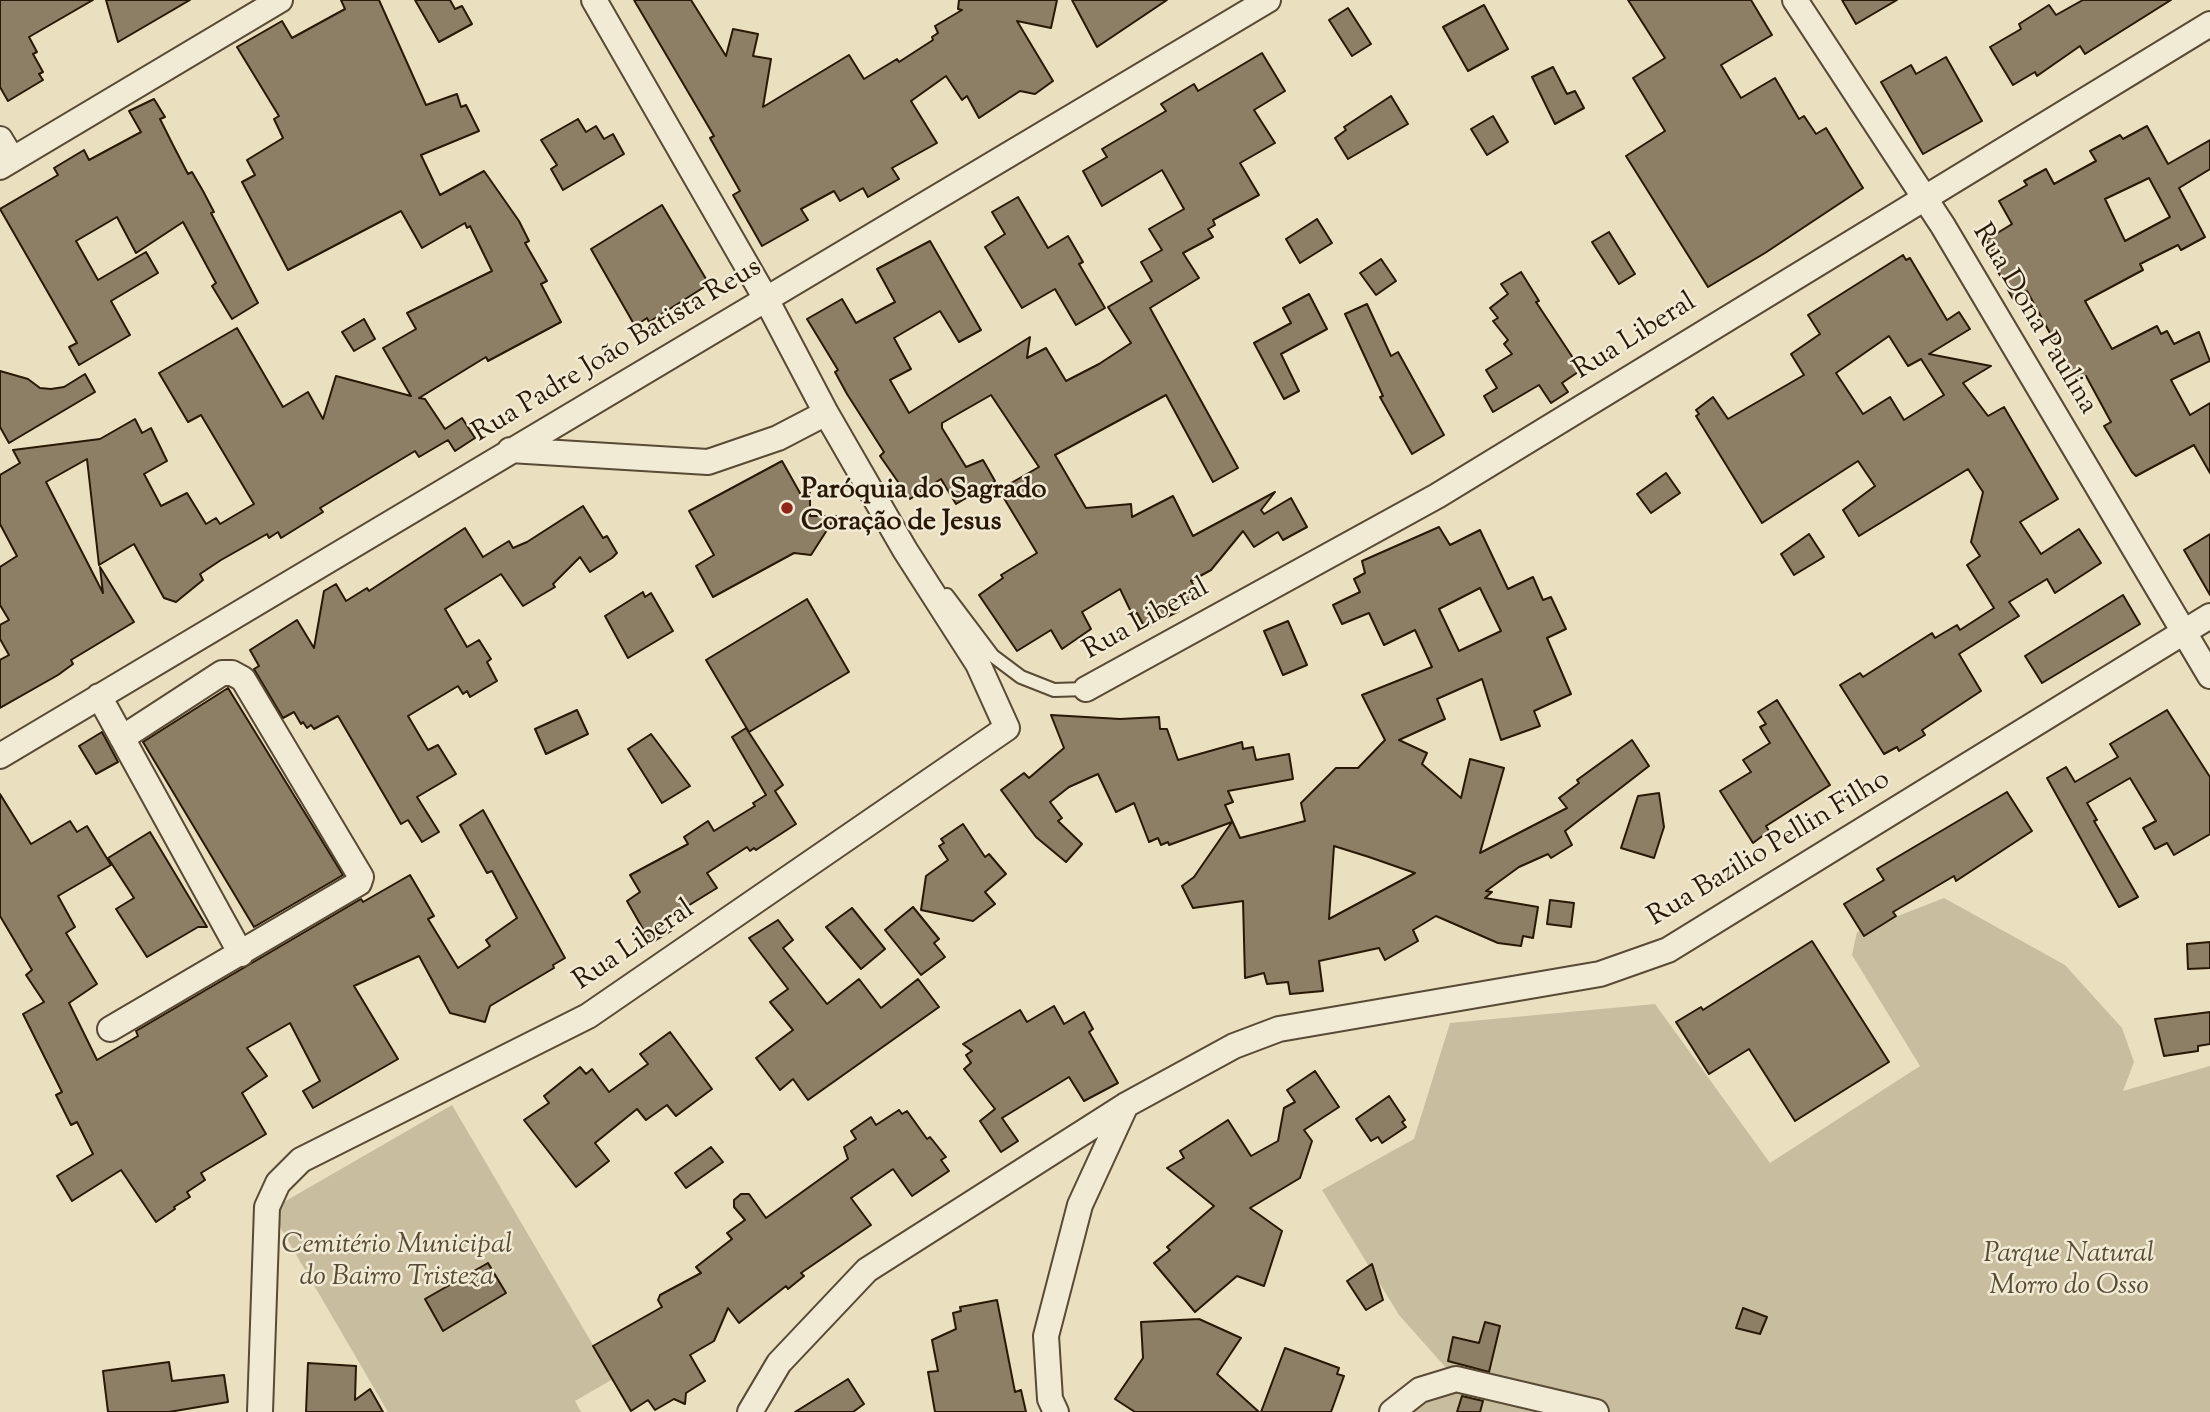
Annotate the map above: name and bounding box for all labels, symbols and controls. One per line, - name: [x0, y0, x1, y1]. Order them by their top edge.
- street label: Rua Dona Paulina: [1963, 219, 2103, 421]
- street label: Rua Padre João Batista Reus: [467, 252, 769, 452]
- street label: Rua Liberal: [1568, 287, 1704, 389]
- place label: Paróquia do Sagrado Coração de Jesus: [801, 475, 1047, 541]
- marker: Paróquia do Sagrado Coração de Jesus: [779, 500, 795, 516]
- street label: Rua Liberal: [1078, 573, 1216, 669]
- street label: Rua Bazilio Pellin Filho: [1643, 764, 1897, 936]
- street label: Rua Liberal: [568, 894, 702, 1000]
- park label: Cemitério Municipal do Bairro Tristeza: [281, 1230, 513, 1296]
- park label: Parque Natural Morro do Osso: [1984, 1239, 2154, 1305]

